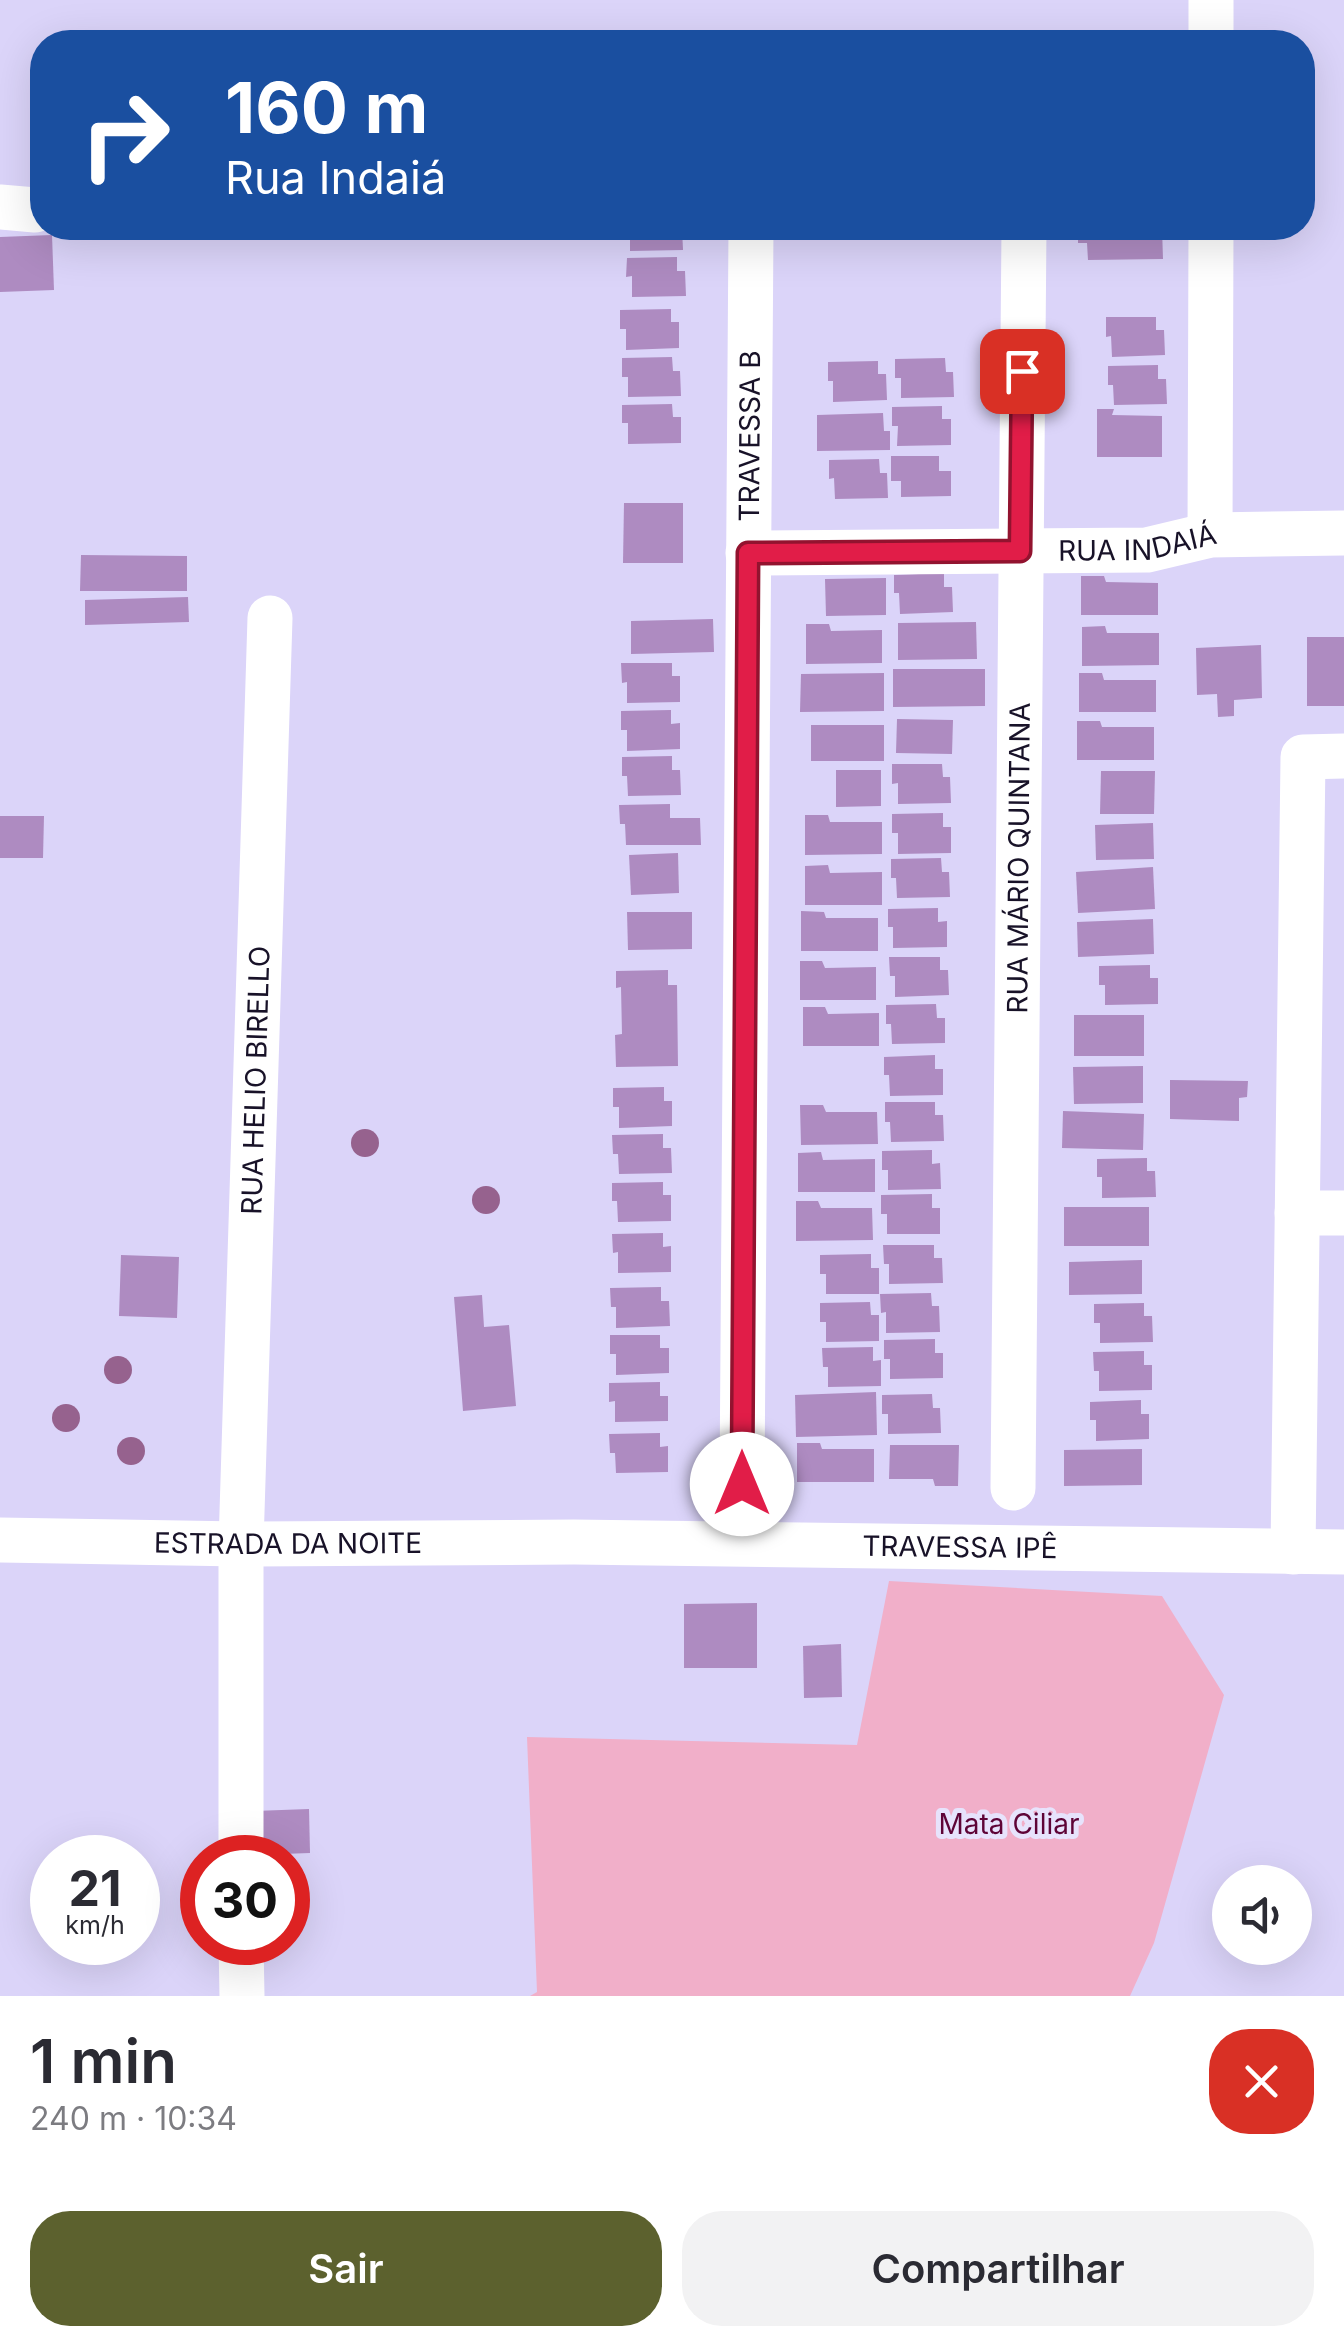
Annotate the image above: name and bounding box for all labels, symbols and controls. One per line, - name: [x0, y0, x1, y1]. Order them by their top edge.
- text: 160 m: [225, 65, 428, 150]
- icon: right: [60, 70, 190, 200]
- text: Rua Indaiá: [225, 150, 446, 205]
- pin: [980, 329, 1065, 414]
- icon: arrive: [995, 344, 1050, 399]
- street label: TRAVESSA B: [732, 350, 767, 522]
- street label: RUA INDAIÁ: [1058, 516, 1220, 568]
- street label: RUA MÁRIO QUINTANA: [1000, 702, 1037, 1014]
- street label: RUA HELIO BIRELLO: [234, 945, 277, 1215]
- position arrow: [690, 1432, 794, 1536]
- street label: ESTRADA DA NOITE: [154, 1526, 422, 1561]
- street label: TRAVESSA IPÊ: [862, 1529, 1058, 1565]
- park label: Mata Ciliar: [939, 1807, 1079, 1841]
- speed limit sign: 30: [180, 1835, 310, 1965]
- text: 21: [68, 1858, 122, 1918]
- map controls: [1212, 1865, 1312, 1965]
- button: sound: [1212, 1865, 1312, 1965]
- text: km/h: [65, 1910, 125, 1940]
- text: 1 min: [30, 2025, 177, 2097]
- button: close: [1209, 2029, 1314, 2134]
- text: 240 m · 10:34: [30, 2099, 237, 2138]
- button: Sair: [30, 2211, 662, 2326]
- button: Compartilhar: [682, 2211, 1314, 2326]

